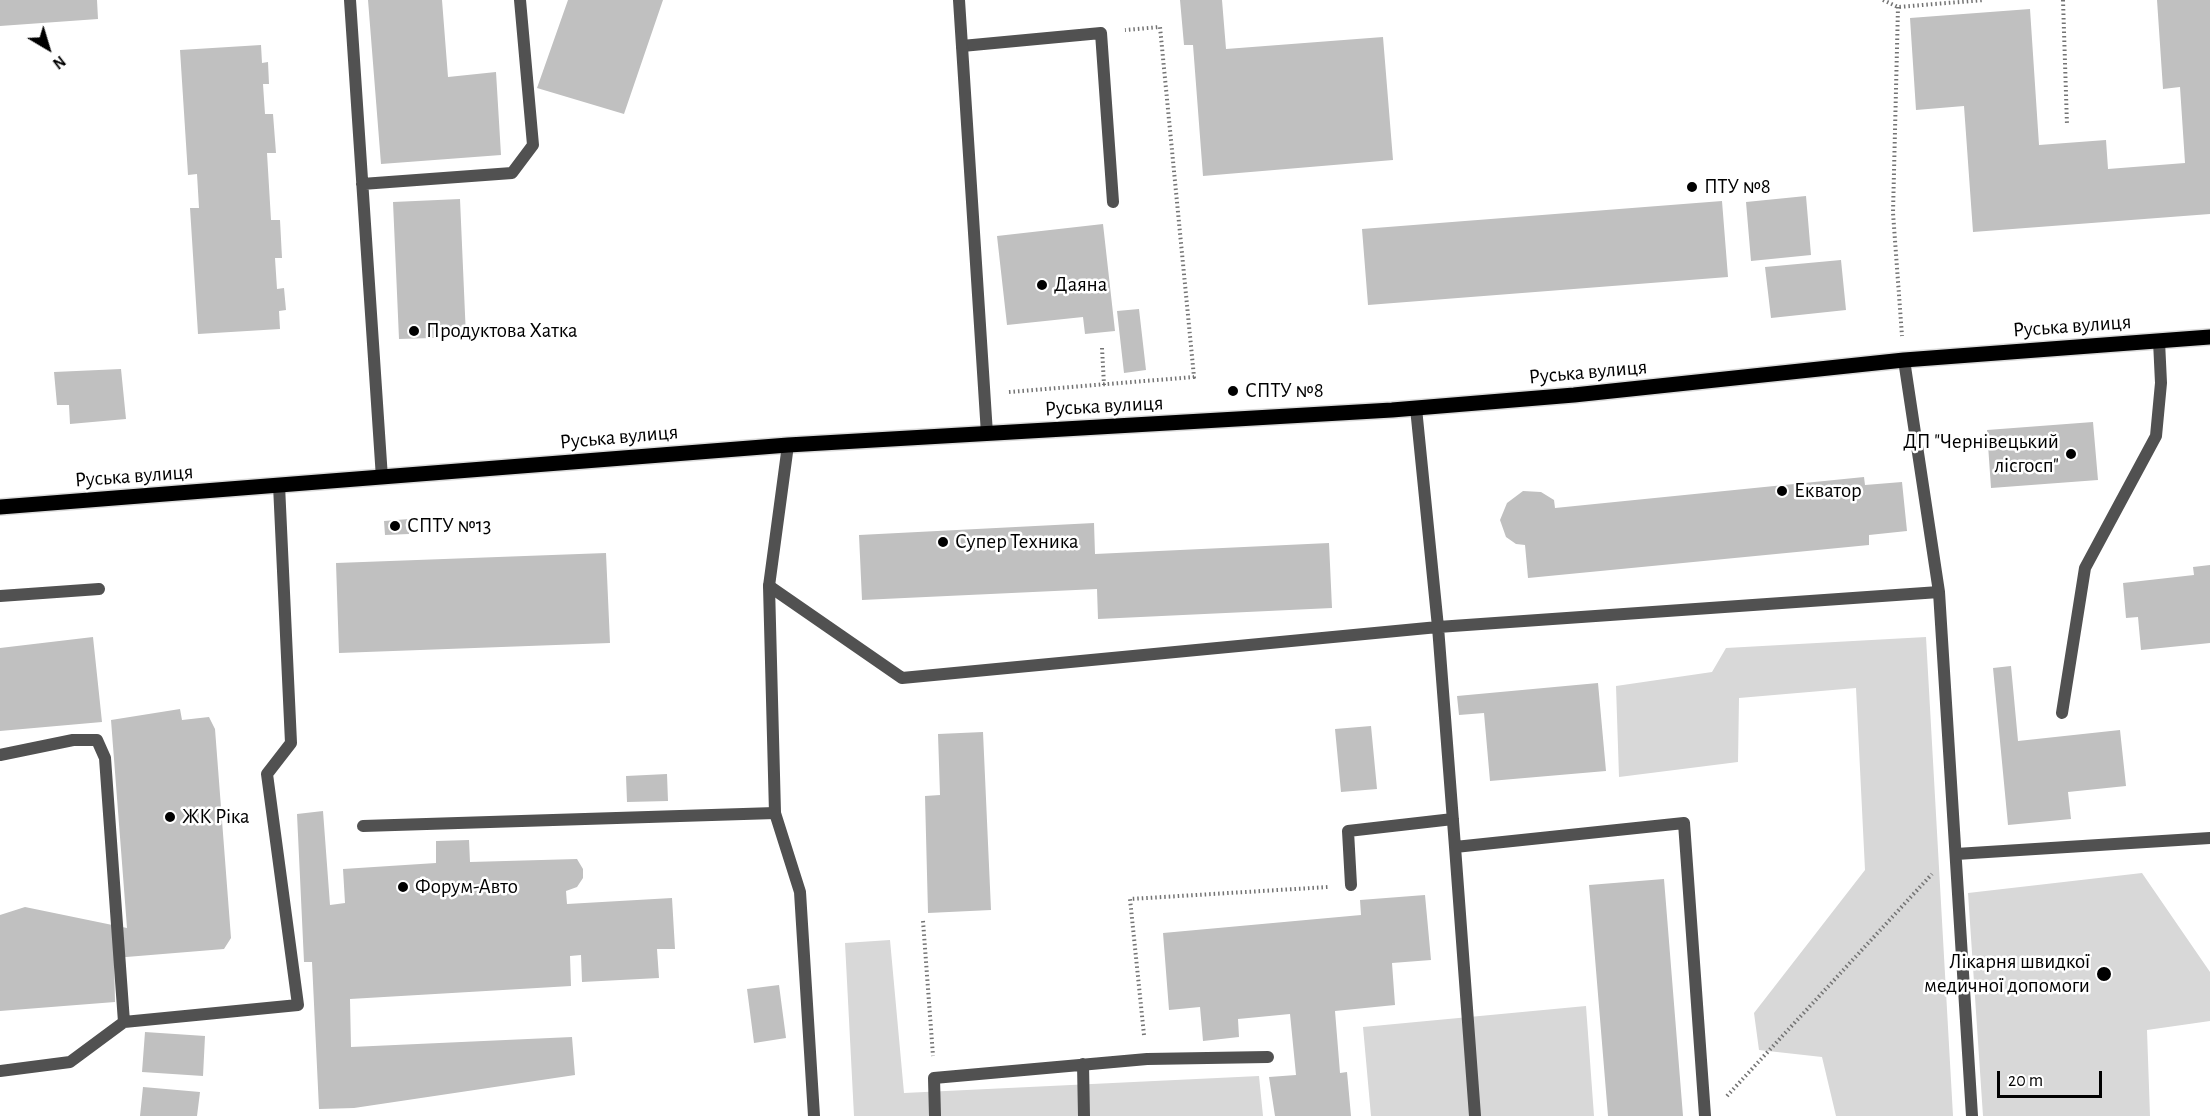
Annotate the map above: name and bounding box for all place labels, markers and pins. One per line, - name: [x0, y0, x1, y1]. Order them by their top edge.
- place label: ПТУ №8: [1704, 174, 1771, 200]
- marker: ПТУ №8: [1685, 180, 1699, 194]
- place label: Даяна: [1054, 272, 1107, 298]
- marker: Даяна: [1035, 278, 1049, 292]
- place label: Продуктова Хатка: [426, 318, 578, 344]
- marker: Продуктова Хатка: [407, 324, 421, 338]
- place label: СПТУ №8: [1245, 378, 1324, 404]
- marker: СПТУ №8: [1226, 384, 1240, 398]
- place label: ДП "Чернівецький лісгосп": [1903, 429, 2059, 479]
- marker: ДП "Чернівецький лісгосп": [2064, 447, 2078, 461]
- place label: Екватор: [1794, 478, 1862, 504]
- marker: Екватор: [1775, 484, 1789, 498]
- place label: СПТУ №13: [407, 513, 492, 539]
- marker: СПТУ №13: [388, 519, 402, 533]
- place label: Супер Техника: [955, 529, 1078, 555]
- marker: Супер Техника: [936, 535, 950, 549]
- place label: ЖК Ріка: [182, 804, 250, 830]
- marker: ЖК Ріка: [163, 810, 177, 824]
- place label: Форум-Авто: [415, 874, 518, 900]
- marker: Форум-Авто: [396, 880, 410, 894]
- place label: Лікарня швидкої медичної допомоги: [1924, 949, 2090, 999]
- marker: Лікарня швидкої медичної допомоги: [2095, 965, 2113, 983]

